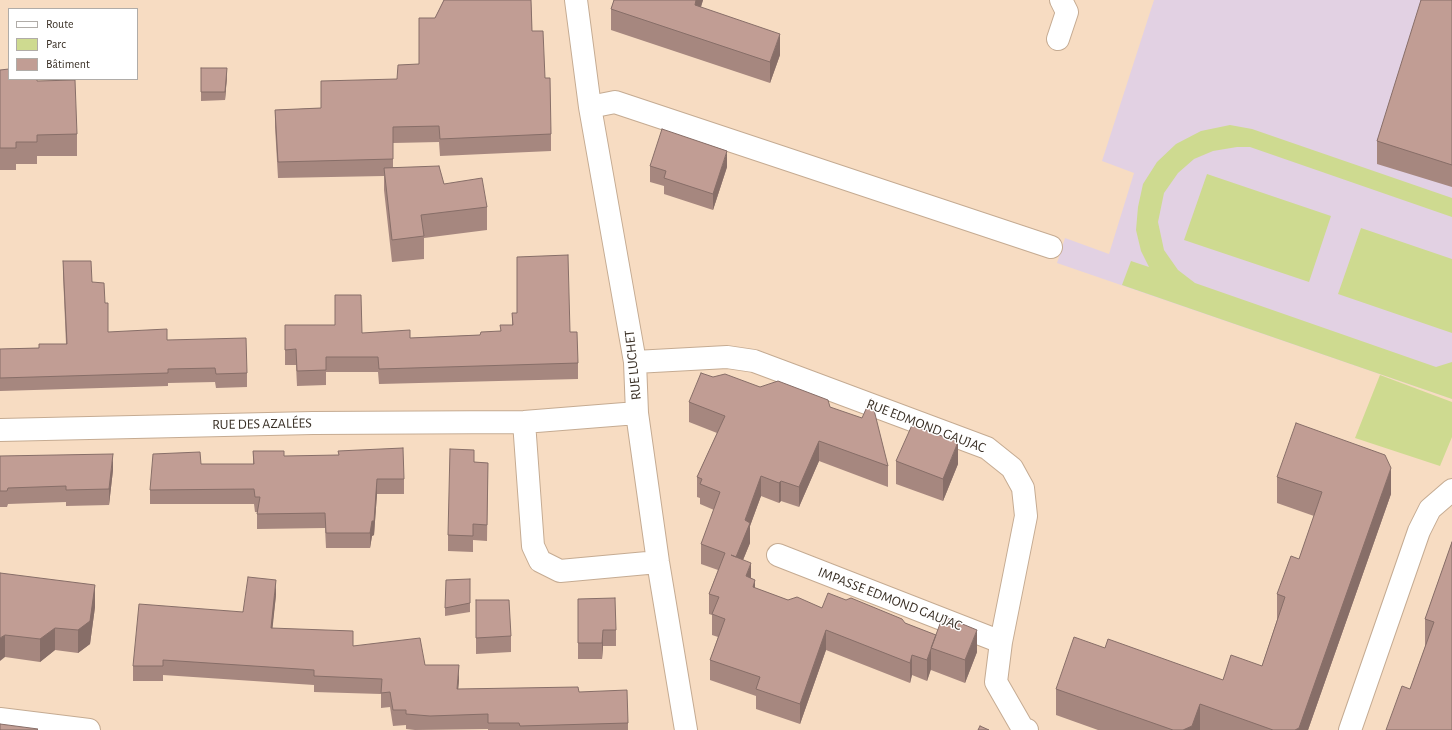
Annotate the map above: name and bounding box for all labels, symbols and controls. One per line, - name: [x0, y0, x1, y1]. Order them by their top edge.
- legend: [8, 8, 138, 80]
- text: Route: [46, 18, 73, 30]
- text: Parc: [46, 38, 66, 50]
- text: Bâtiment: [46, 58, 90, 70]
- street label: RUE LUCHET: [621, 329, 645, 401]
- street label: RUE EDMOND GAUJAC: [864, 395, 988, 457]
- street label: RUE DES AZALÉES: [212, 415, 312, 433]
- street label: IMPASSE EDMOND GAUJAC: [816, 564, 964, 634]

